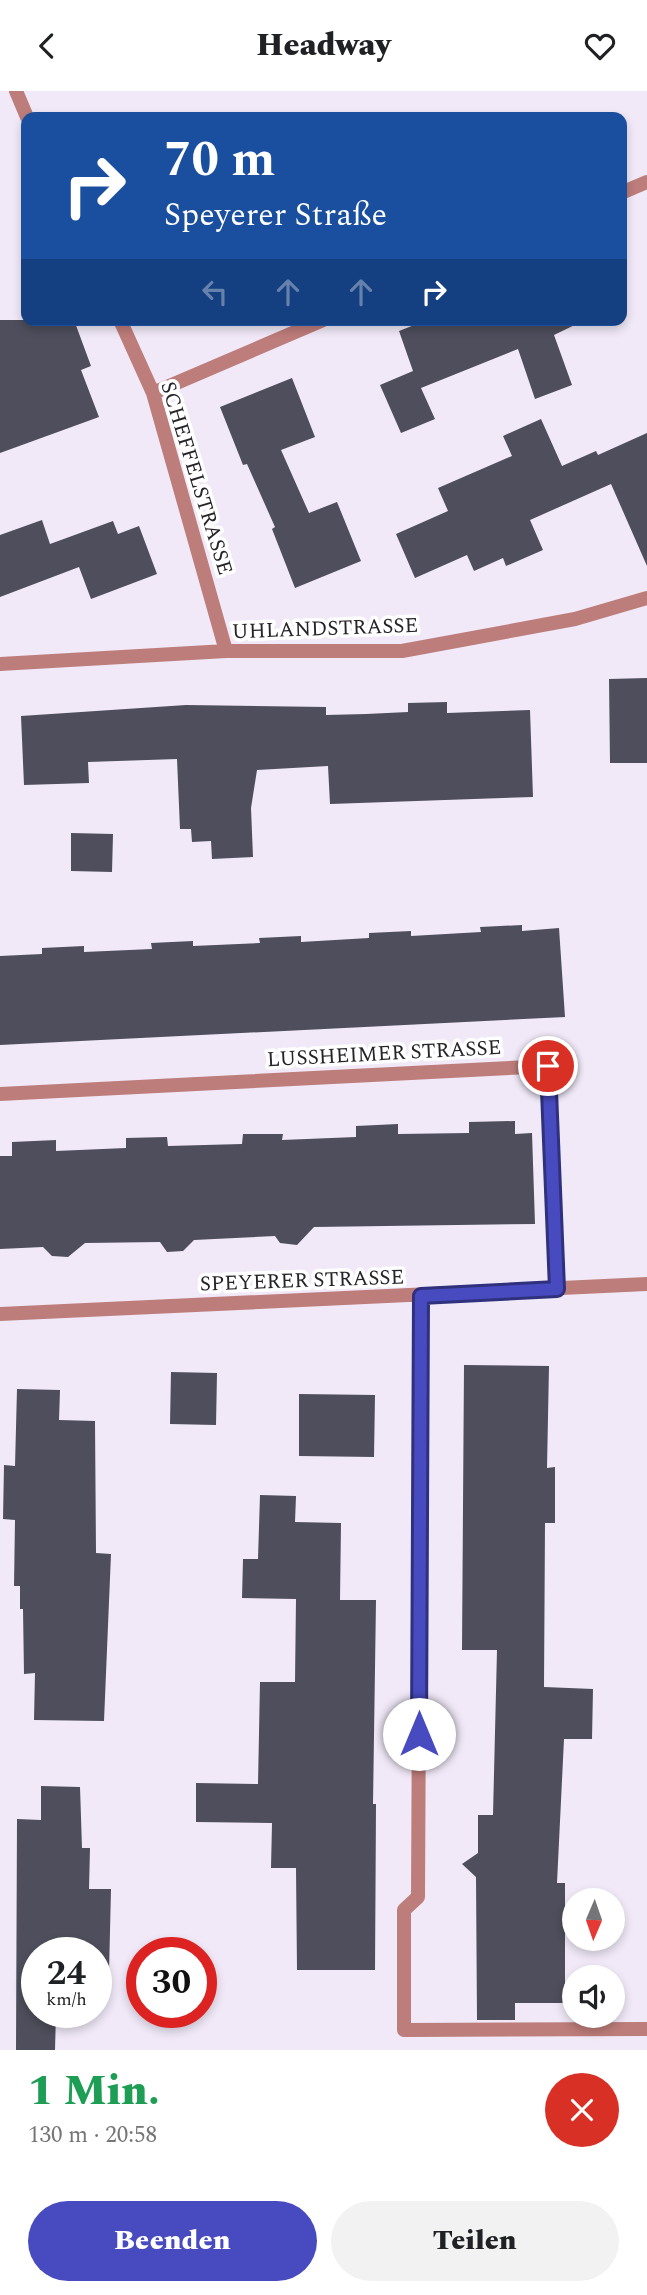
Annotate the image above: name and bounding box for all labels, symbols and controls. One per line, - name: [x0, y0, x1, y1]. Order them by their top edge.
- text: Headway: [256, 21, 391, 70]
- icon: back: [28, 27, 66, 65]
- icon: heart: [581, 27, 619, 65]
- text: 70 m: [164, 123, 275, 198]
- icon: right: [49, 140, 140, 231]
- text: Speyerer Straße: [164, 191, 387, 240]
- icon: left: [196, 273, 234, 311]
- icon: ahead: [269, 273, 307, 311]
- icon: ahead: [342, 273, 380, 311]
- icon: right: [415, 273, 453, 311]
- street label: SCHEFFELSTRASSE: [151, 378, 241, 579]
- street label: UHLANDSTRASSE: [231, 610, 419, 648]
- street label: LUSSHEIMER STRASSE: [266, 1032, 502, 1076]
- pin: [518, 1036, 578, 1096]
- icon: arrive: [529, 1047, 567, 1085]
- street label: SPEYERER STRASSE: [199, 1261, 405, 1301]
- position arrow: [382, 1697, 456, 1771]
- north arrow: [562, 1888, 625, 1951]
- map controls: [562, 1888, 625, 2028]
- speed limit sign: 30: [126, 1937, 217, 2028]
- text: 24: [47, 1947, 86, 2000]
- button: sound: [562, 1965, 625, 2028]
- text: km/h: [46, 1986, 87, 2013]
- text: 1 Min.: [28, 2060, 160, 2123]
- button: close: [545, 2073, 619, 2147]
- text: 130 m · 20:58: [28, 2118, 157, 2153]
- button: Beenden: [28, 2201, 317, 2281]
- button: Teilen: [331, 2201, 619, 2281]

